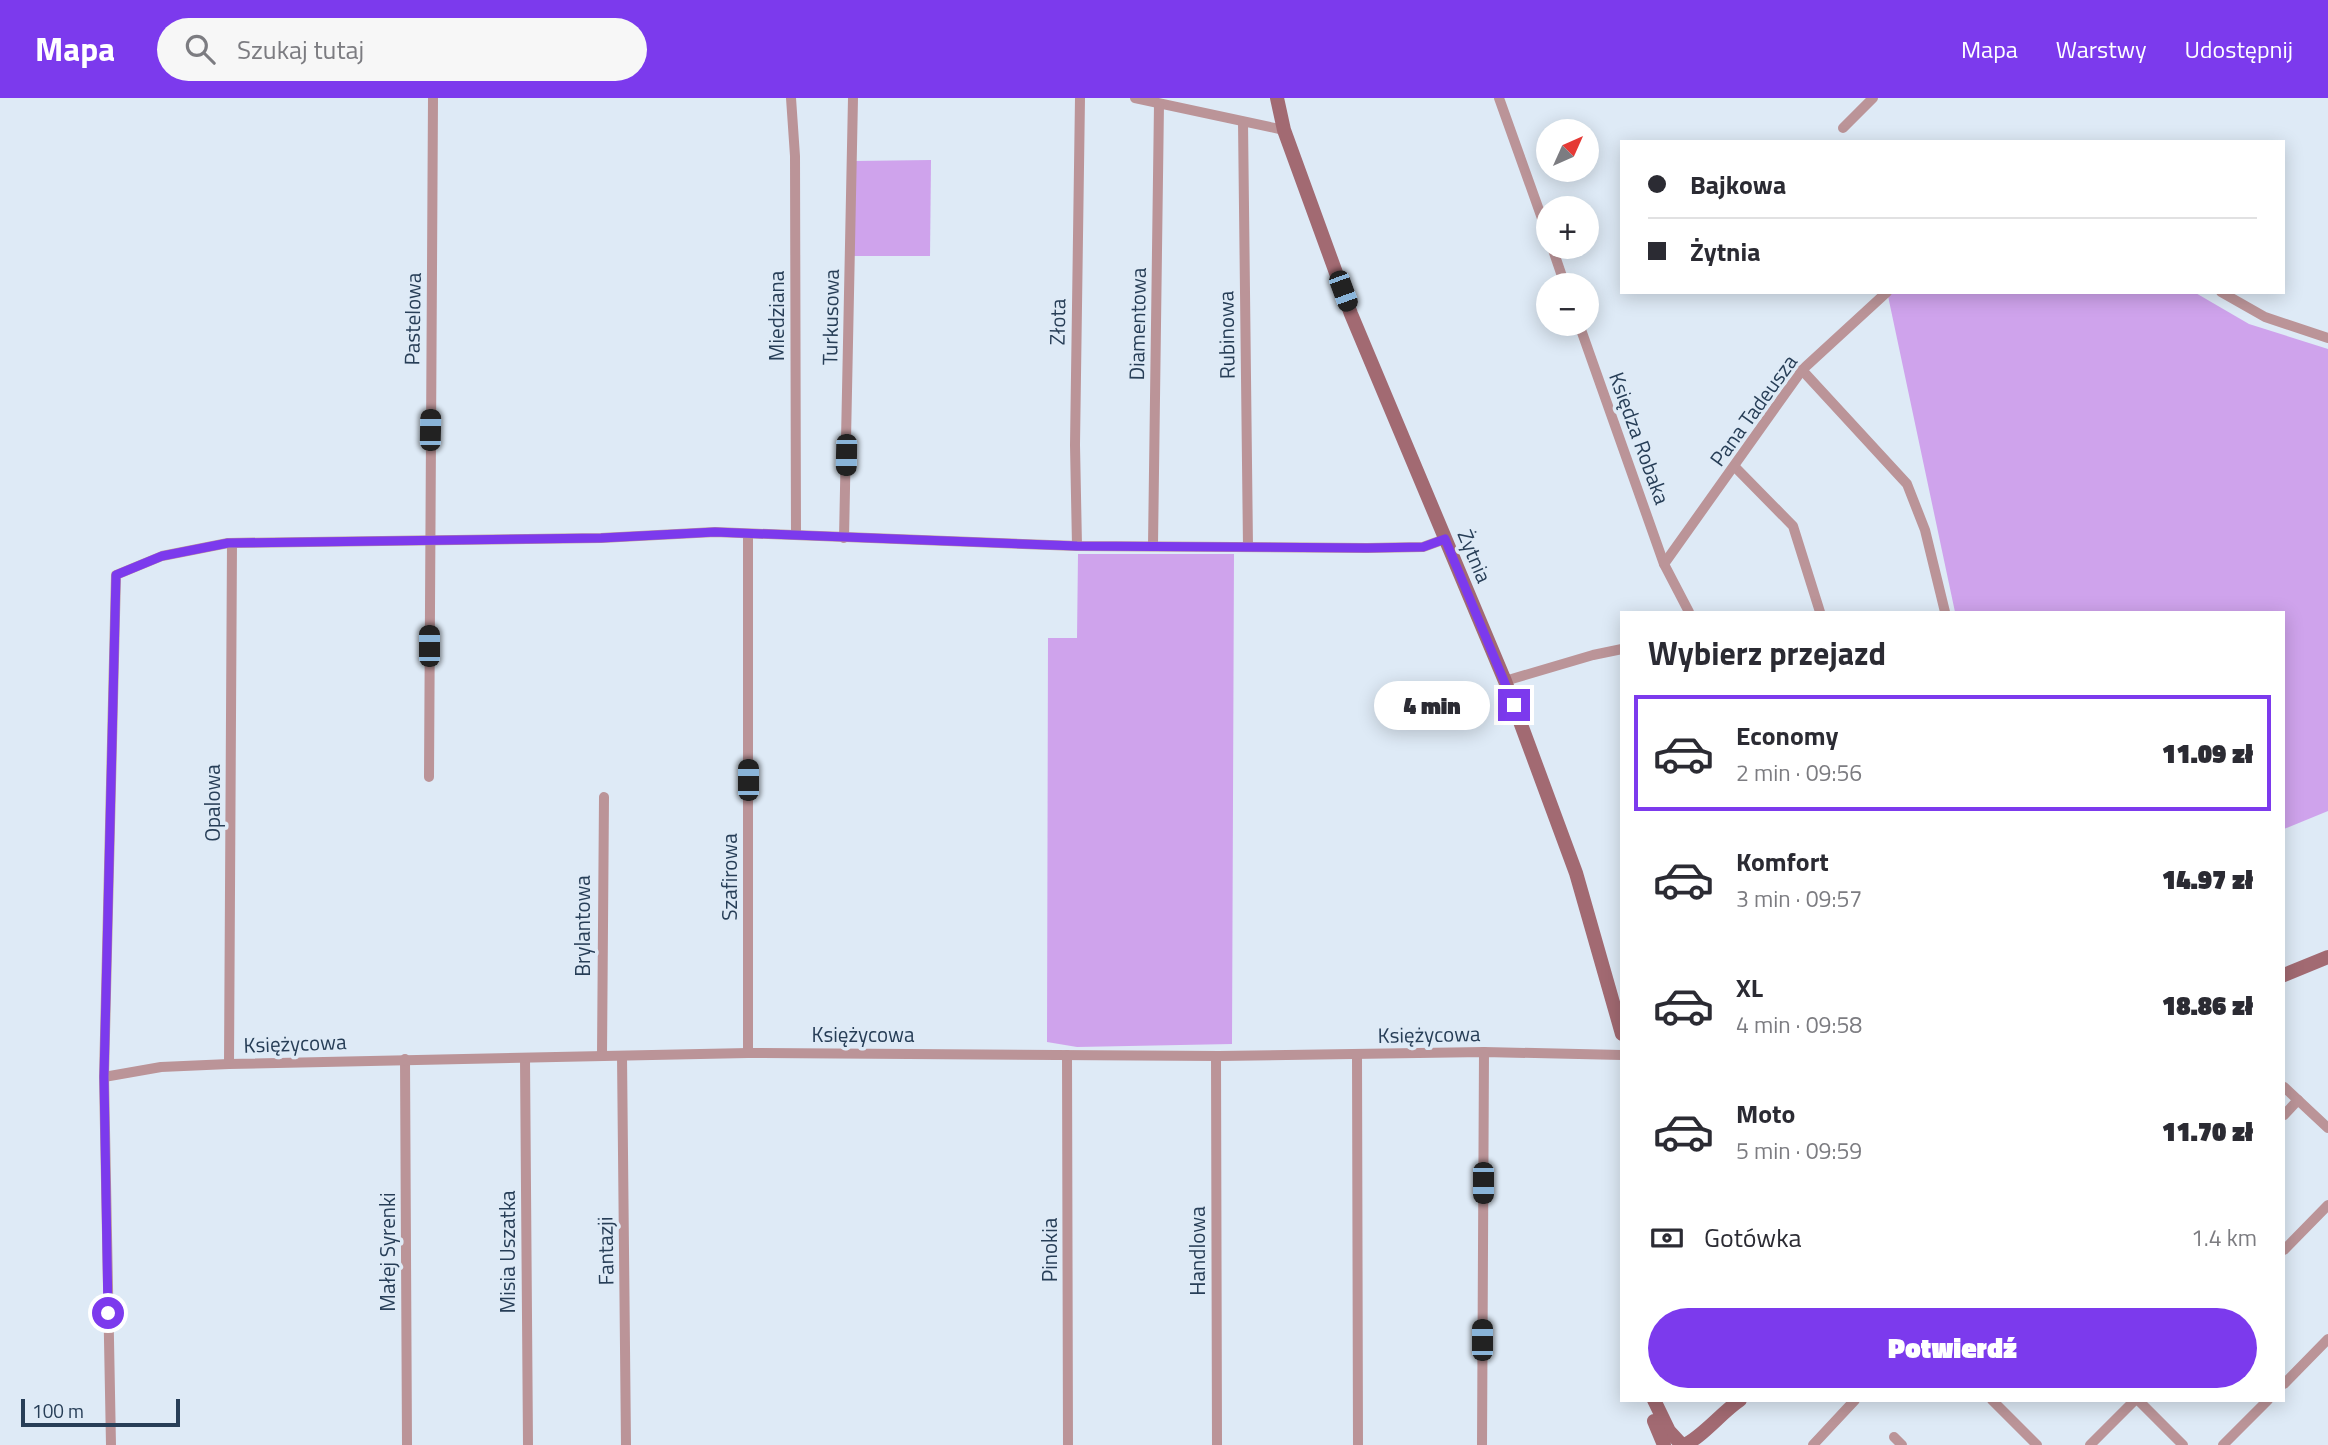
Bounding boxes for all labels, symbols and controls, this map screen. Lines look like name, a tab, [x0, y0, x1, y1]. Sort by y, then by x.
search box	[157, 18, 647, 81]
text: Mapa	[35, 24, 115, 74]
icon: search	[181, 30, 219, 68]
text: Szukaj tutaj	[237, 30, 364, 69]
text: Mapa	[1961, 31, 2018, 67]
text: Warstwy	[2056, 31, 2147, 67]
text: Udostępnij	[2185, 31, 2293, 67]
north arrow	[1536, 119, 1600, 182]
map controls	[1536, 119, 1599, 336]
text: Bajkowa	[1690, 165, 1786, 204]
button: +	[1536, 196, 1599, 259]
text: Żytnia	[1690, 232, 1761, 271]
street label: Diamentowa	[1120, 267, 1154, 381]
street label: Turkusowa	[813, 268, 847, 365]
car	[1326, 268, 1361, 314]
street label: Miedziana	[760, 270, 792, 361]
street label: Pastelowa	[395, 272, 429, 366]
button: −	[1536, 273, 1599, 336]
street label: Rubinowa	[1209, 290, 1243, 379]
street label: Złota	[1041, 298, 1073, 346]
street label: Pana Tadeusza	[1701, 347, 1805, 473]
street label: Księdza Robaka	[1601, 367, 1679, 509]
car	[420, 409, 441, 451]
car	[836, 434, 857, 476]
street label: Żytnia	[1450, 524, 1501, 588]
car	[419, 625, 440, 667]
text: Wybierz przejazd	[1648, 629, 1886, 677]
callout: 4 min	[1374, 680, 1490, 730]
text: 4 min	[1403, 688, 1461, 723]
route end	[1498, 689, 1530, 721]
text: Economy	[1736, 716, 1838, 755]
icon: car	[1652, 722, 1715, 785]
text: 11.09 zł	[2162, 734, 2253, 773]
text: 2 min · 09:56	[1736, 755, 1862, 790]
car	[738, 759, 759, 801]
street label: Opalowa	[196, 764, 228, 842]
street label: Szafirowa	[713, 833, 745, 921]
text: Komfort	[1736, 842, 1829, 881]
icon: car	[1652, 848, 1715, 911]
text: 14.97 zł	[2162, 860, 2253, 899]
street label: Brylantowa	[566, 875, 598, 977]
text: 3 min · 09:57	[1736, 881, 1862, 916]
text: XL	[1736, 968, 1763, 1007]
icon: car	[1652, 974, 1715, 1037]
text: 18.86 zł	[2162, 986, 2253, 1025]
text: 4 min · 09:58	[1736, 1007, 1862, 1042]
street label: Księżycowa	[1377, 1017, 1481, 1051]
street label: Księżycowa	[812, 1018, 915, 1050]
street label: Księżycowa	[243, 1025, 347, 1061]
text: Moto	[1736, 1094, 1795, 1133]
icon: car	[1652, 1100, 1715, 1163]
text: 11.70 zł	[2162, 1112, 2253, 1151]
text: 5 min · 09:59	[1736, 1133, 1862, 1168]
car	[1473, 1162, 1494, 1204]
street label: Misia Uszatka	[491, 1190, 523, 1313]
street label: Małej Syrenki	[371, 1192, 403, 1312]
street label: Handlowa	[1181, 1206, 1213, 1296]
street label: Fantazji	[588, 1216, 622, 1286]
street label: Pinokia	[1033, 1217, 1065, 1282]
text: Gotówka	[1704, 1218, 1802, 1257]
icon: cash	[1648, 1219, 1686, 1257]
text: 1.4 km	[2191, 1220, 2257, 1255]
route start	[92, 1297, 124, 1329]
button: Potwierdź	[1648, 1308, 2257, 1388]
car	[1472, 1319, 1493, 1361]
scale bar	[21, 1396, 180, 1428]
text: 100 m	[32, 1396, 84, 1425]

